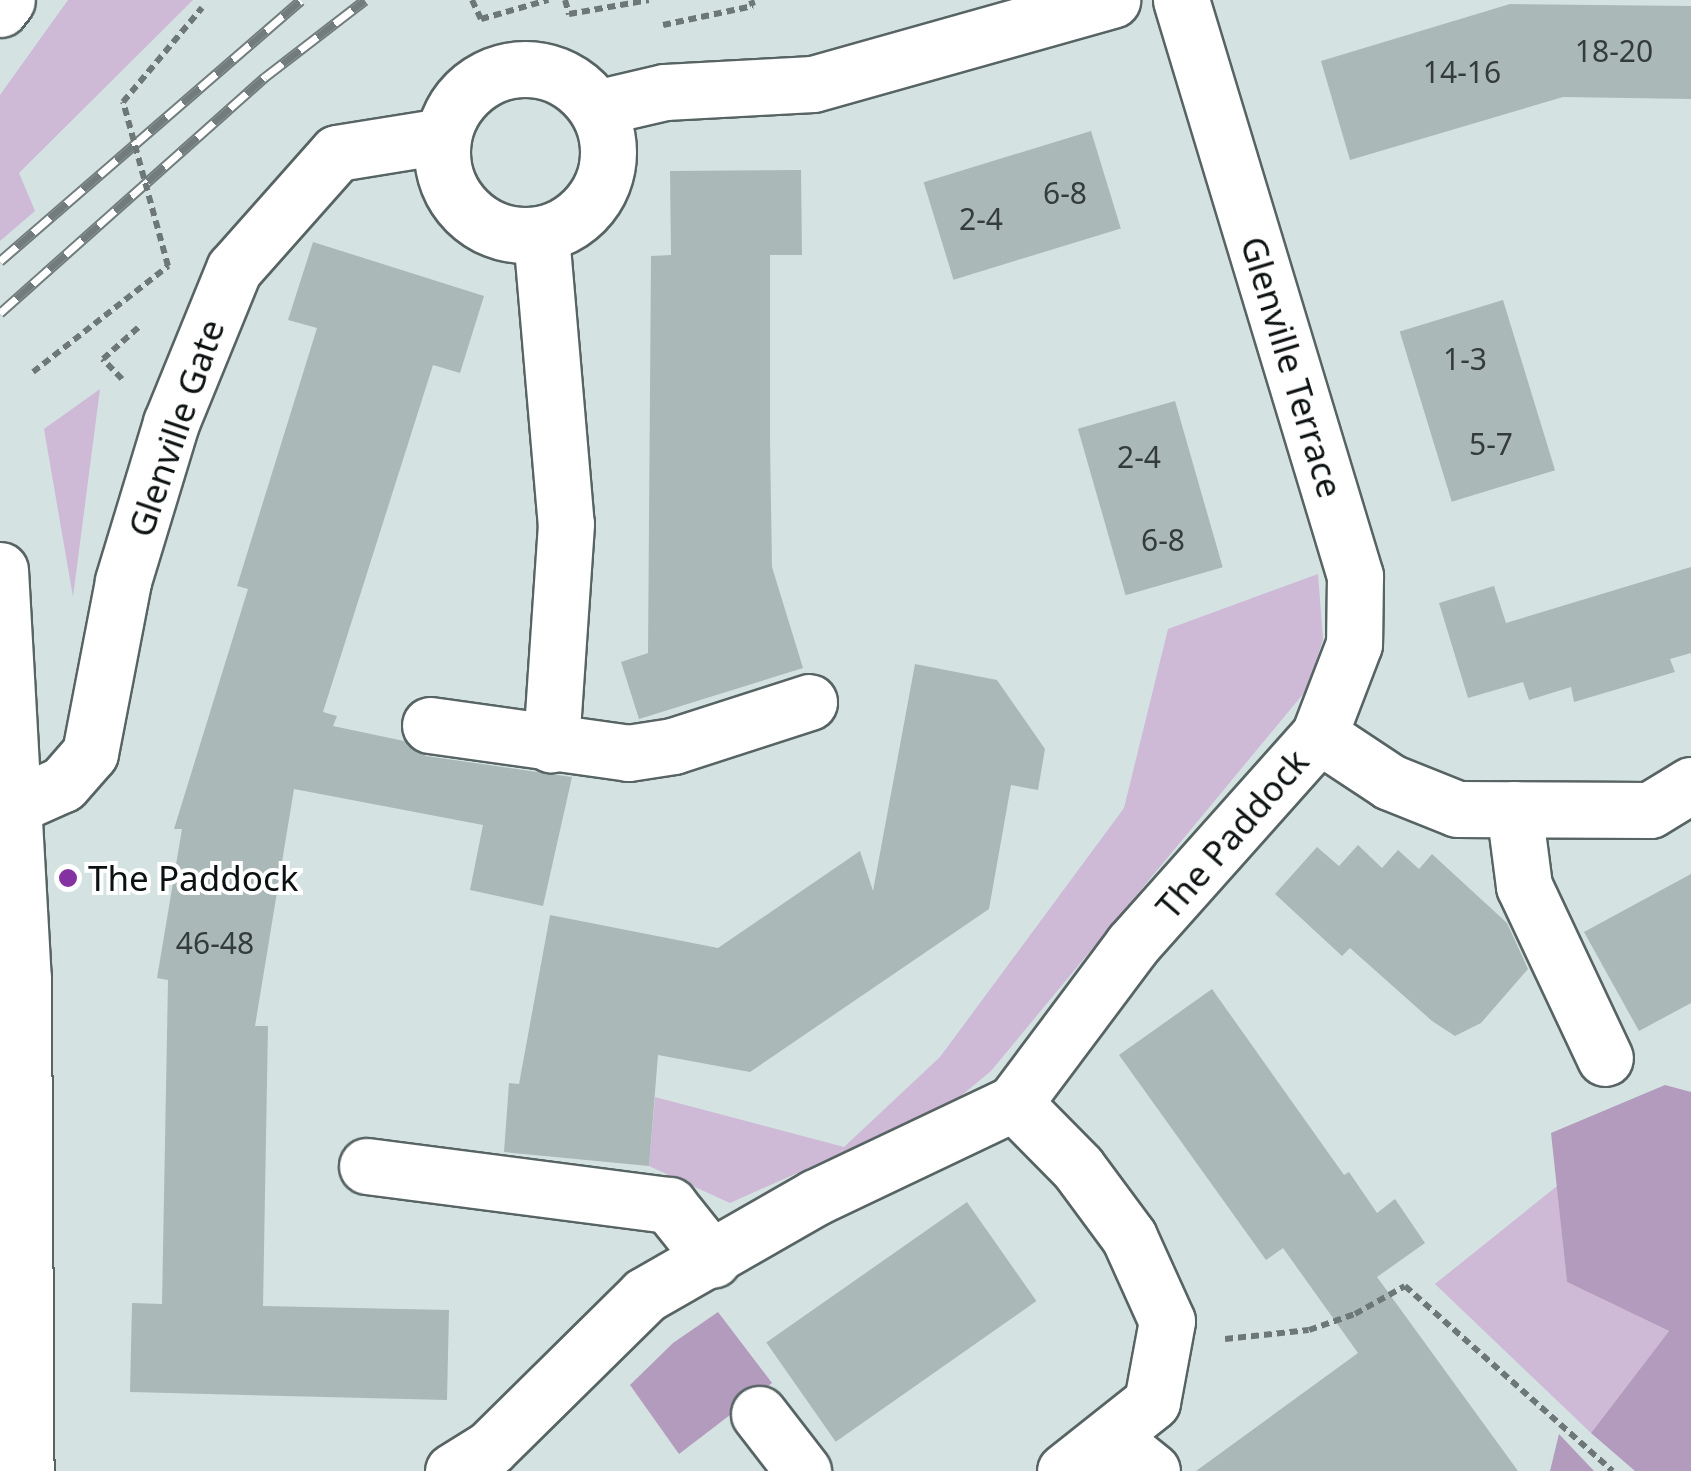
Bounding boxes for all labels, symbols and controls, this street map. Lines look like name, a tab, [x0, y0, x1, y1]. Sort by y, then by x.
house number: 18-20	[1575, 33, 1653, 69]
house number: 14-16	[1423, 54, 1501, 90]
house number: 6-8	[1043, 175, 1087, 211]
house number: 2-4	[959, 201, 1003, 237]
street label: Glenville Terrace	[1232, 231, 1352, 503]
street label: Glenville Gate	[119, 314, 233, 542]
house number: 1-3	[1443, 341, 1487, 377]
house number: 5-7	[1469, 426, 1513, 462]
house number: 2-4	[1117, 439, 1161, 475]
house number: 6-8	[1141, 522, 1185, 558]
street label: The Paddock	[1147, 741, 1317, 927]
place label: The Paddock	[88, 857, 298, 899]
marker: The Paddock	[57, 867, 79, 889]
house number: 46-48	[176, 925, 254, 961]

